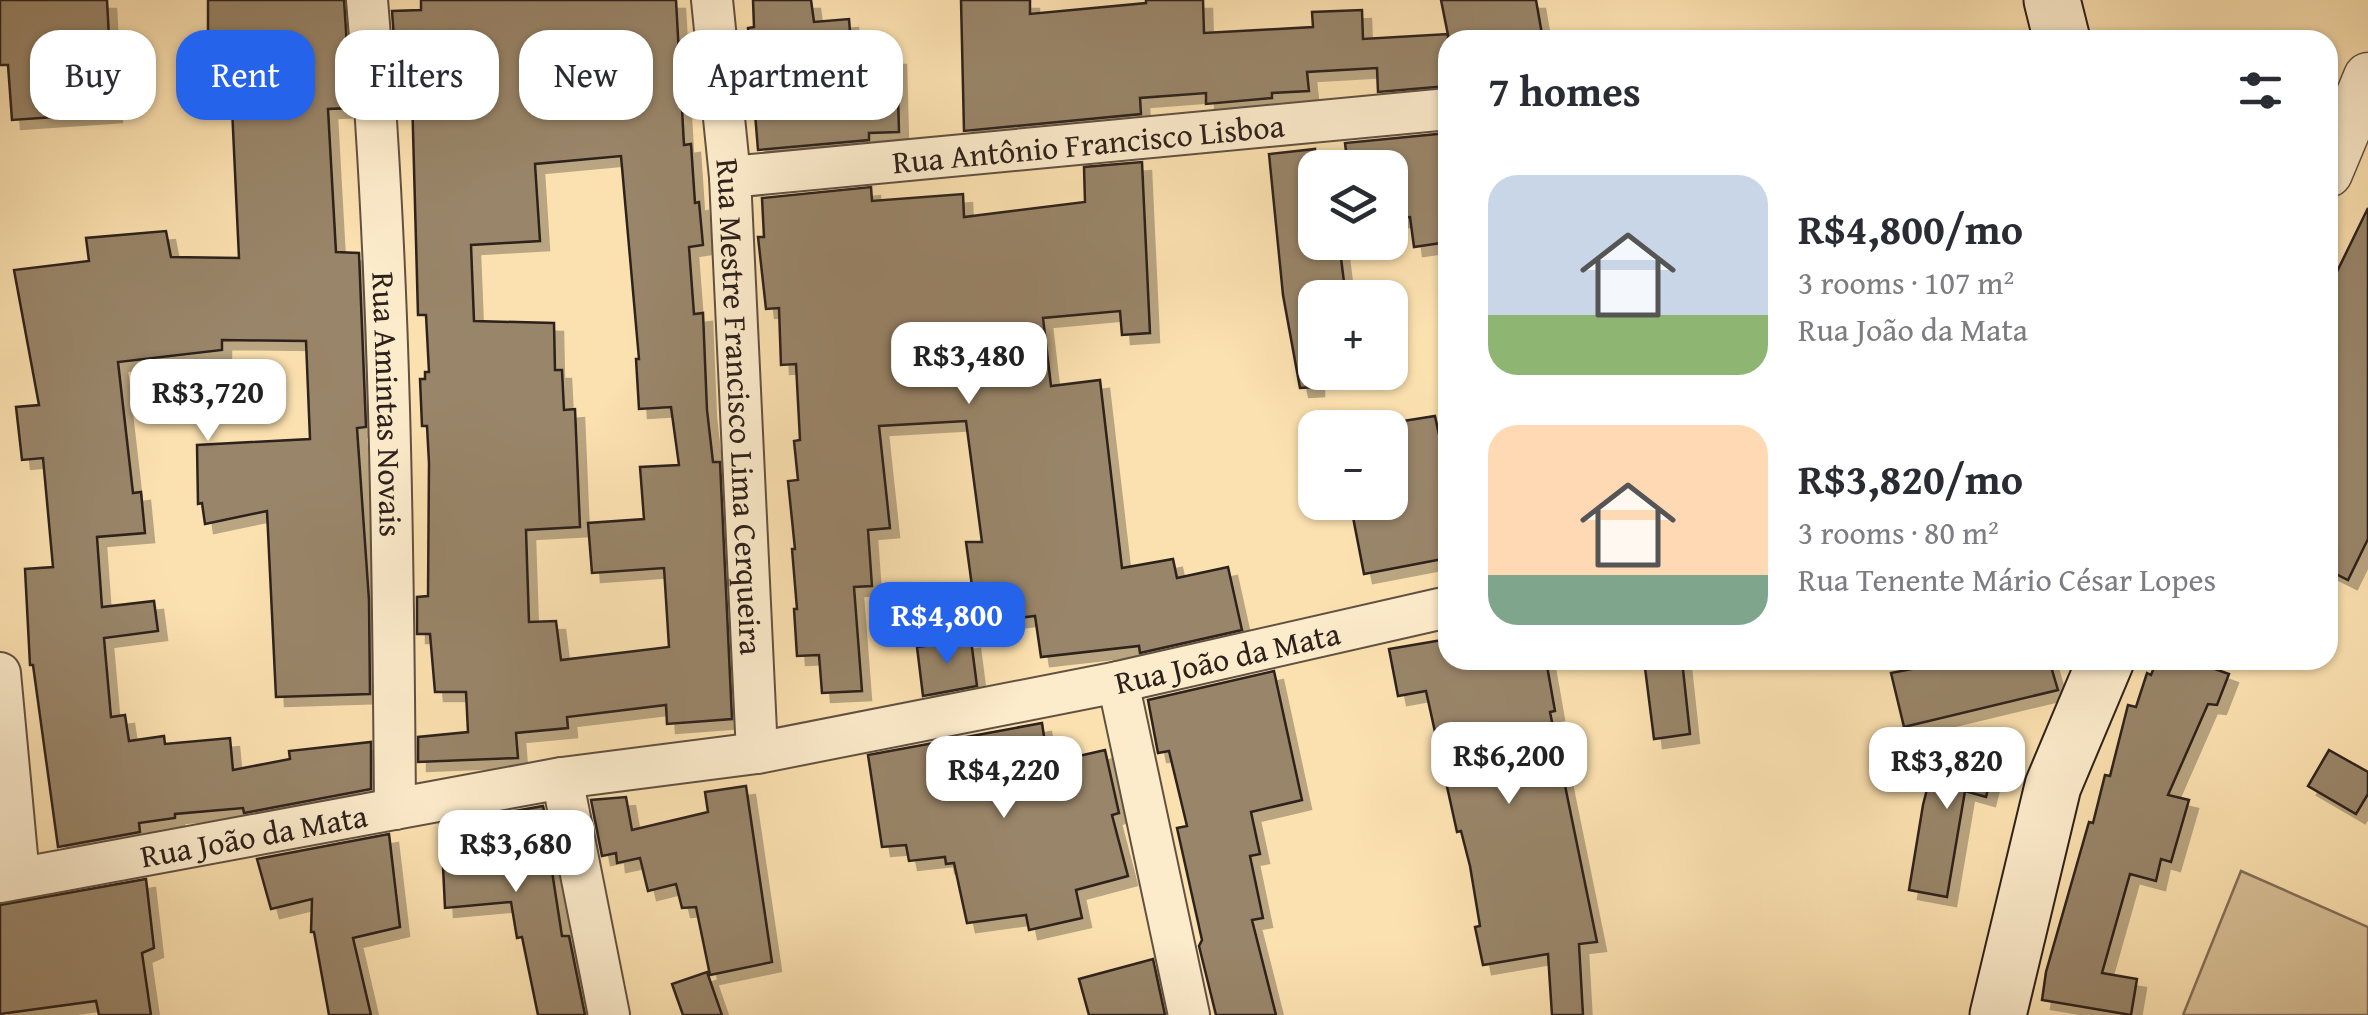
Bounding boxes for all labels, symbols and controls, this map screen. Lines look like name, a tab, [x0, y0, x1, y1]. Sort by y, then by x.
chip: Buy	[30, 30, 156, 120]
chip: Rent	[176, 30, 315, 120]
chip: Filters	[335, 30, 499, 120]
chip: New	[519, 30, 653, 120]
chip: Apartment	[673, 30, 903, 120]
text: 7 homes	[1488, 60, 1641, 121]
icon: filters	[2233, 63, 2288, 118]
street label: Rua Antônio Francisco Lisboa	[890, 101, 1287, 185]
map controls	[1298, 150, 1408, 520]
button: layers	[1298, 150, 1408, 260]
street label: Rua Mestre Francisco Lima Cerqueira	[705, 156, 776, 656]
text: R$4,800/mo	[1798, 198, 2023, 259]
icon: home	[1568, 215, 1688, 335]
text: 3 rooms · 107 m²	[1798, 259, 2014, 306]
street label: Rua Amintas Novais	[361, 271, 415, 537]
button: +	[1298, 280, 1408, 390]
text: Rua João da Mata	[1798, 306, 2028, 353]
pin: R$3,480	[877, 322, 1061, 407]
text: R$3,480	[913, 331, 1025, 378]
pin: R$3,720	[116, 359, 300, 444]
text: R$3,720	[152, 368, 264, 415]
button: −	[1298, 410, 1408, 520]
text: R$3,820/mo	[1798, 448, 2023, 509]
icon: home	[1568, 465, 1688, 585]
text: 3 rooms · 80 m²	[1798, 509, 1999, 556]
text: Rua Tenente Mário César Lopes	[1798, 556, 2216, 603]
pin: R$4,800	[855, 582, 1039, 667]
text: R$4,800	[891, 591, 1003, 638]
street label: Rua João da Mata	[1110, 609, 1344, 706]
pin: R$6,200	[1417, 722, 1601, 807]
pin: R$3,820	[1855, 727, 2039, 812]
text: R$6,200	[1453, 731, 1565, 778]
pin: R$4,220	[912, 736, 1096, 821]
text: R$3,820	[1891, 736, 2003, 783]
text: R$4,220	[948, 745, 1060, 792]
street label: Rua João da Mata	[136, 791, 371, 879]
pin: R$3,680	[424, 810, 608, 895]
text: R$3,680	[460, 819, 572, 866]

